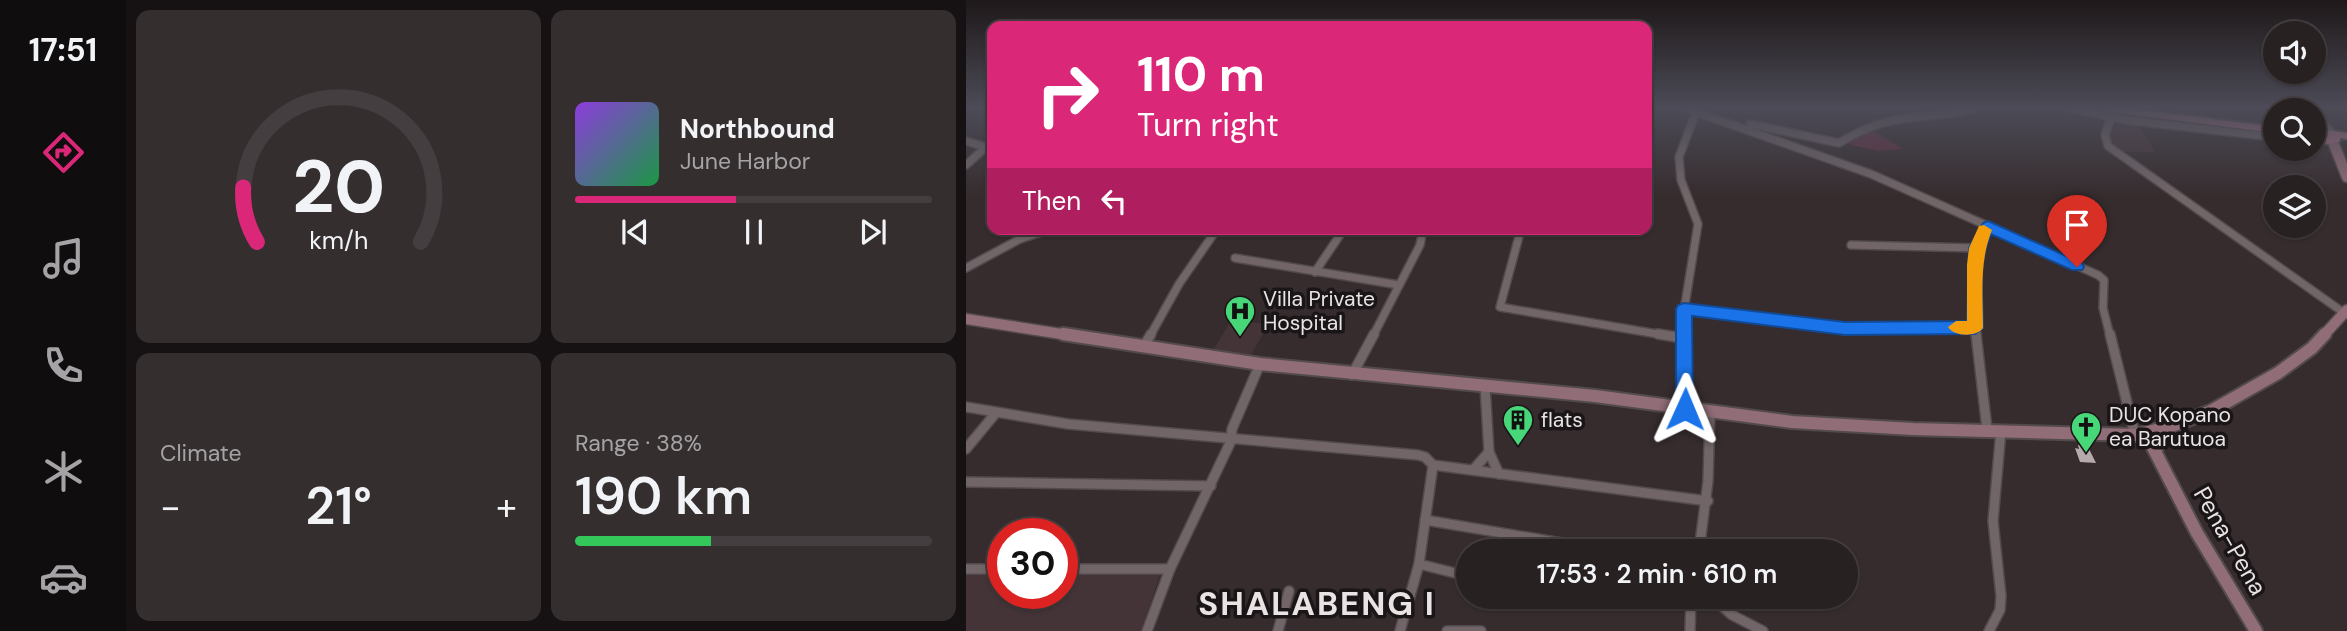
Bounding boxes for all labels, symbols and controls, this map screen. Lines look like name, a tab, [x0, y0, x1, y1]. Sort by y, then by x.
map controls	[2263, 21, 2326, 238]
button: sound	[2263, 21, 2326, 84]
text: 17:51	[29, 29, 97, 71]
text: 110 m	[1137, 42, 1265, 106]
icon: right	[1022, 49, 1113, 140]
button: search	[2263, 98, 2326, 161]
text: Turn right	[1137, 104, 1279, 146]
text: Northbound	[680, 112, 835, 146]
icon: directions	[39, 128, 88, 177]
text: 20	[292, 141, 385, 236]
text: June Harbor	[680, 146, 810, 176]
button: layers	[2263, 175, 2326, 238]
icon: left	[1095, 182, 1133, 220]
text: Then	[1022, 184, 1081, 218]
pin	[2047, 195, 2107, 267]
icon: arrive	[2058, 206, 2096, 244]
icon: previous	[616, 213, 654, 251]
icon: pause	[735, 213, 773, 251]
icon: next	[854, 213, 892, 251]
text: km/h	[309, 224, 368, 257]
icon: music	[39, 234, 88, 283]
place label: Villa Private Hospital	[1263, 285, 1375, 337]
hospital icon: Villa Private Hospital	[1223, 294, 1257, 338]
icon: phone	[39, 341, 88, 390]
position arrow	[1648, 372, 1722, 446]
place label: DUC Kopano ea Barutuoa	[2109, 401, 2231, 453]
building icon: flats	[1501, 403, 1535, 447]
place label: flats	[1541, 406, 1583, 434]
church icon: DUC Kopano ea Barutuoa	[2069, 410, 2103, 454]
text: Range · 38%	[575, 428, 702, 458]
text: Climate	[160, 438, 242, 468]
icon: climate	[39, 447, 88, 496]
text: 190 km	[575, 462, 752, 530]
text: 21°	[305, 472, 372, 540]
street label: Pena-Pena	[2187, 481, 2274, 601]
text: −	[160, 482, 181, 532]
text: +	[496, 482, 517, 532]
speed limit sign: 30	[987, 518, 1078, 609]
icon: car	[39, 553, 88, 602]
text: 17:53 · 2 min · 610 m	[1537, 557, 1777, 591]
district label: SHALABENG I	[1198, 582, 1436, 625]

